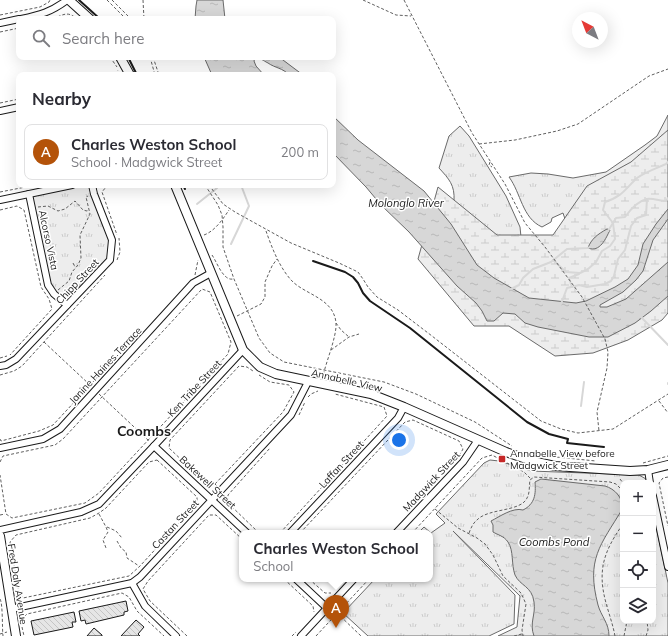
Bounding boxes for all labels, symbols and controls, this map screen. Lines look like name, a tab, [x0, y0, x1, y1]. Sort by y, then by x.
north arrow	[572, 12, 608, 48]
search box	[16, 16, 336, 60]
icon: search	[30, 27, 52, 49]
text: Search here	[62, 29, 144, 48]
text: Nearby	[32, 88, 91, 109]
text: Charles Weston School	[71, 135, 236, 154]
text: A	[41, 144, 51, 160]
text: 200 m	[281, 144, 319, 160]
text: School · Madgwick Street	[71, 154, 222, 170]
water label: Molonglo River	[368, 196, 445, 210]
street label: Alcorso Vista	[36, 209, 61, 271]
street label: Chipp Street	[53, 256, 102, 307]
street label: Janine Haines Terrace	[66, 324, 144, 407]
street label: Ken Tribe Street	[165, 357, 224, 420]
street label: Annabelle View	[310, 366, 384, 395]
district label: Coombs	[117, 422, 171, 440]
your location	[389, 430, 409, 450]
street label: Laffan Street	[316, 438, 367, 491]
place label: Annabelle View before Madgwick Street	[510, 447, 615, 472]
street label: Madgwick Street	[400, 448, 463, 514]
street label: Bakewell Street	[177, 453, 239, 512]
marker: Annabelle View before Madgwick Street	[497, 454, 507, 464]
map controls	[620, 480, 656, 624]
button: +	[620, 480, 656, 516]
street label: Castan Street	[149, 496, 202, 552]
button: −	[620, 516, 656, 552]
popup	[239, 530, 433, 582]
water label: Coombs Pond	[519, 535, 590, 549]
text: Charles Weston School	[253, 539, 419, 558]
street label: Fred Daly Avenue	[5, 543, 30, 625]
button: locate	[620, 552, 656, 588]
text: School	[253, 558, 293, 574]
button: layers	[620, 588, 656, 624]
pin: A	[323, 595, 349, 628]

